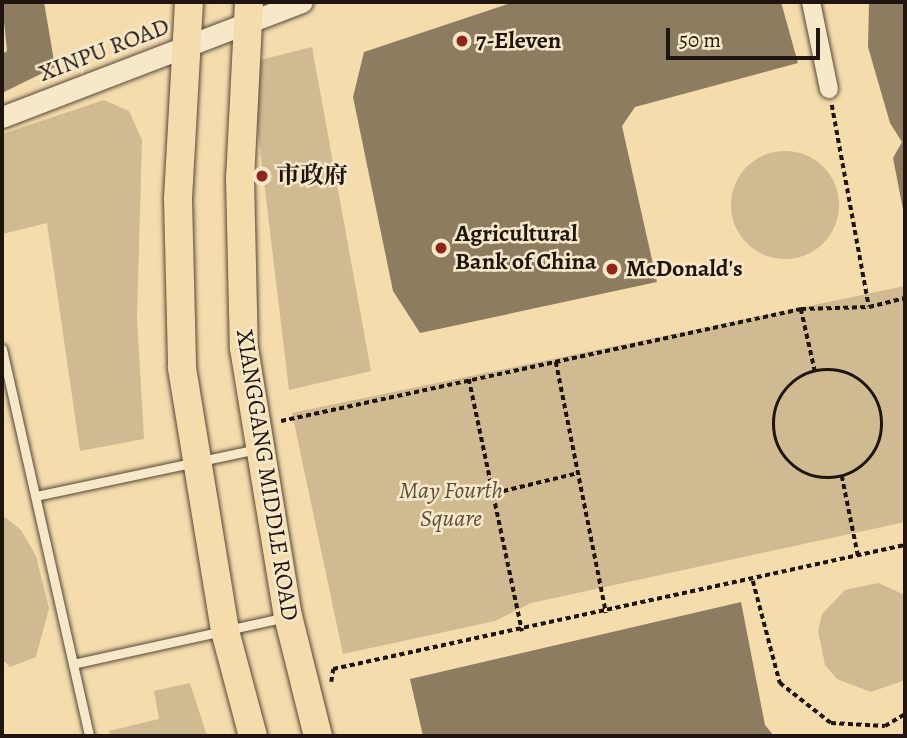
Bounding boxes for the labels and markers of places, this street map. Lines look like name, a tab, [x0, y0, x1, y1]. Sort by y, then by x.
place label: 7-Eleven	[476, 27, 561, 55]
marker: 7-Eleven	[454, 33, 470, 49]
place label: 市政府	[276, 162, 348, 190]
marker: 市政府	[254, 168, 270, 184]
place label: Agricultural Bank of China	[455, 220, 596, 276]
marker: Agricultural Bank of China	[433, 240, 449, 256]
place label: McDonald's	[626, 255, 743, 283]
marker: McDonald's	[604, 261, 620, 277]

